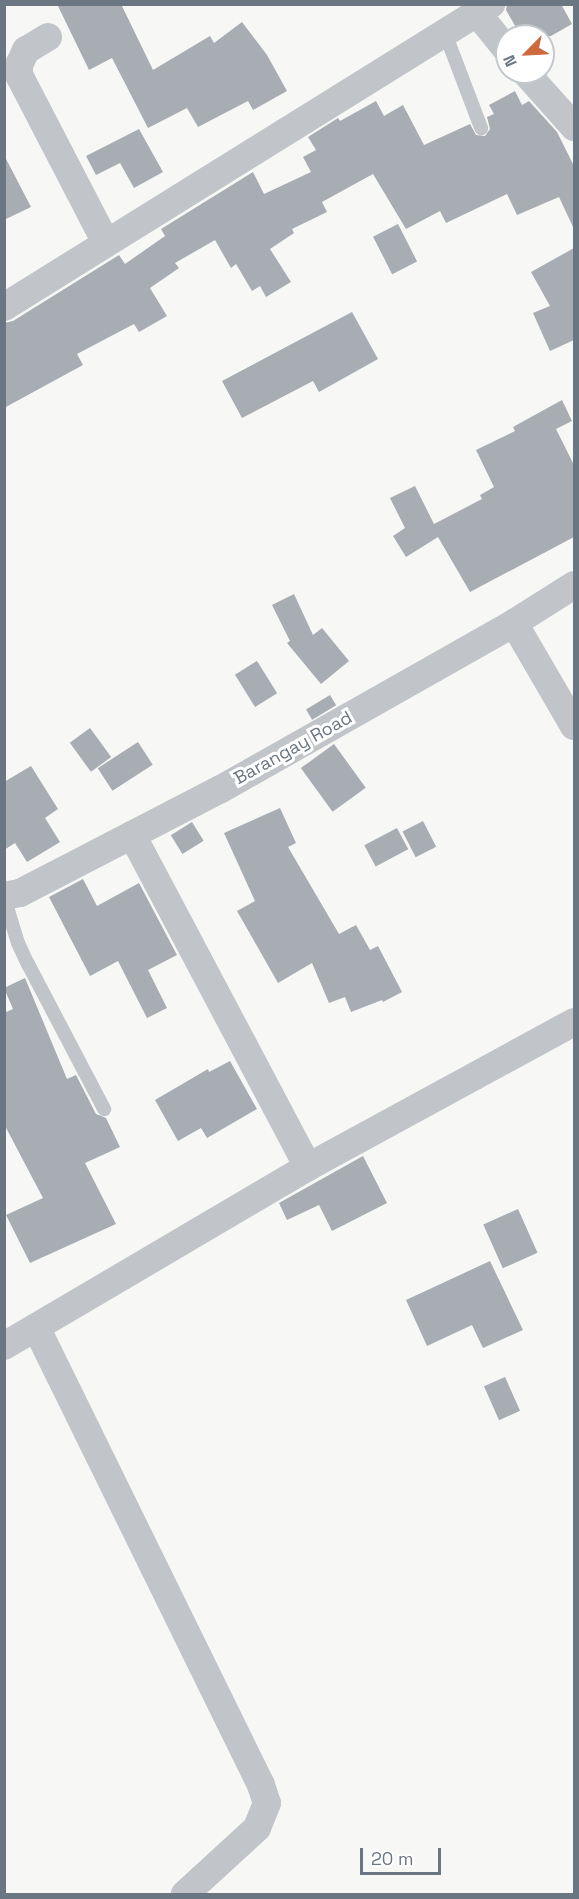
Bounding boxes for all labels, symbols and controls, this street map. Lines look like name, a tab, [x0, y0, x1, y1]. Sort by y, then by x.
north arrow	[495, 24, 555, 84]
text: N	[498, 52, 522, 70]
street label: Barangay Road	[230, 707, 356, 789]
scale bar	[363, 1836, 444, 1874]
text: 20 m	[371, 1847, 414, 1870]

